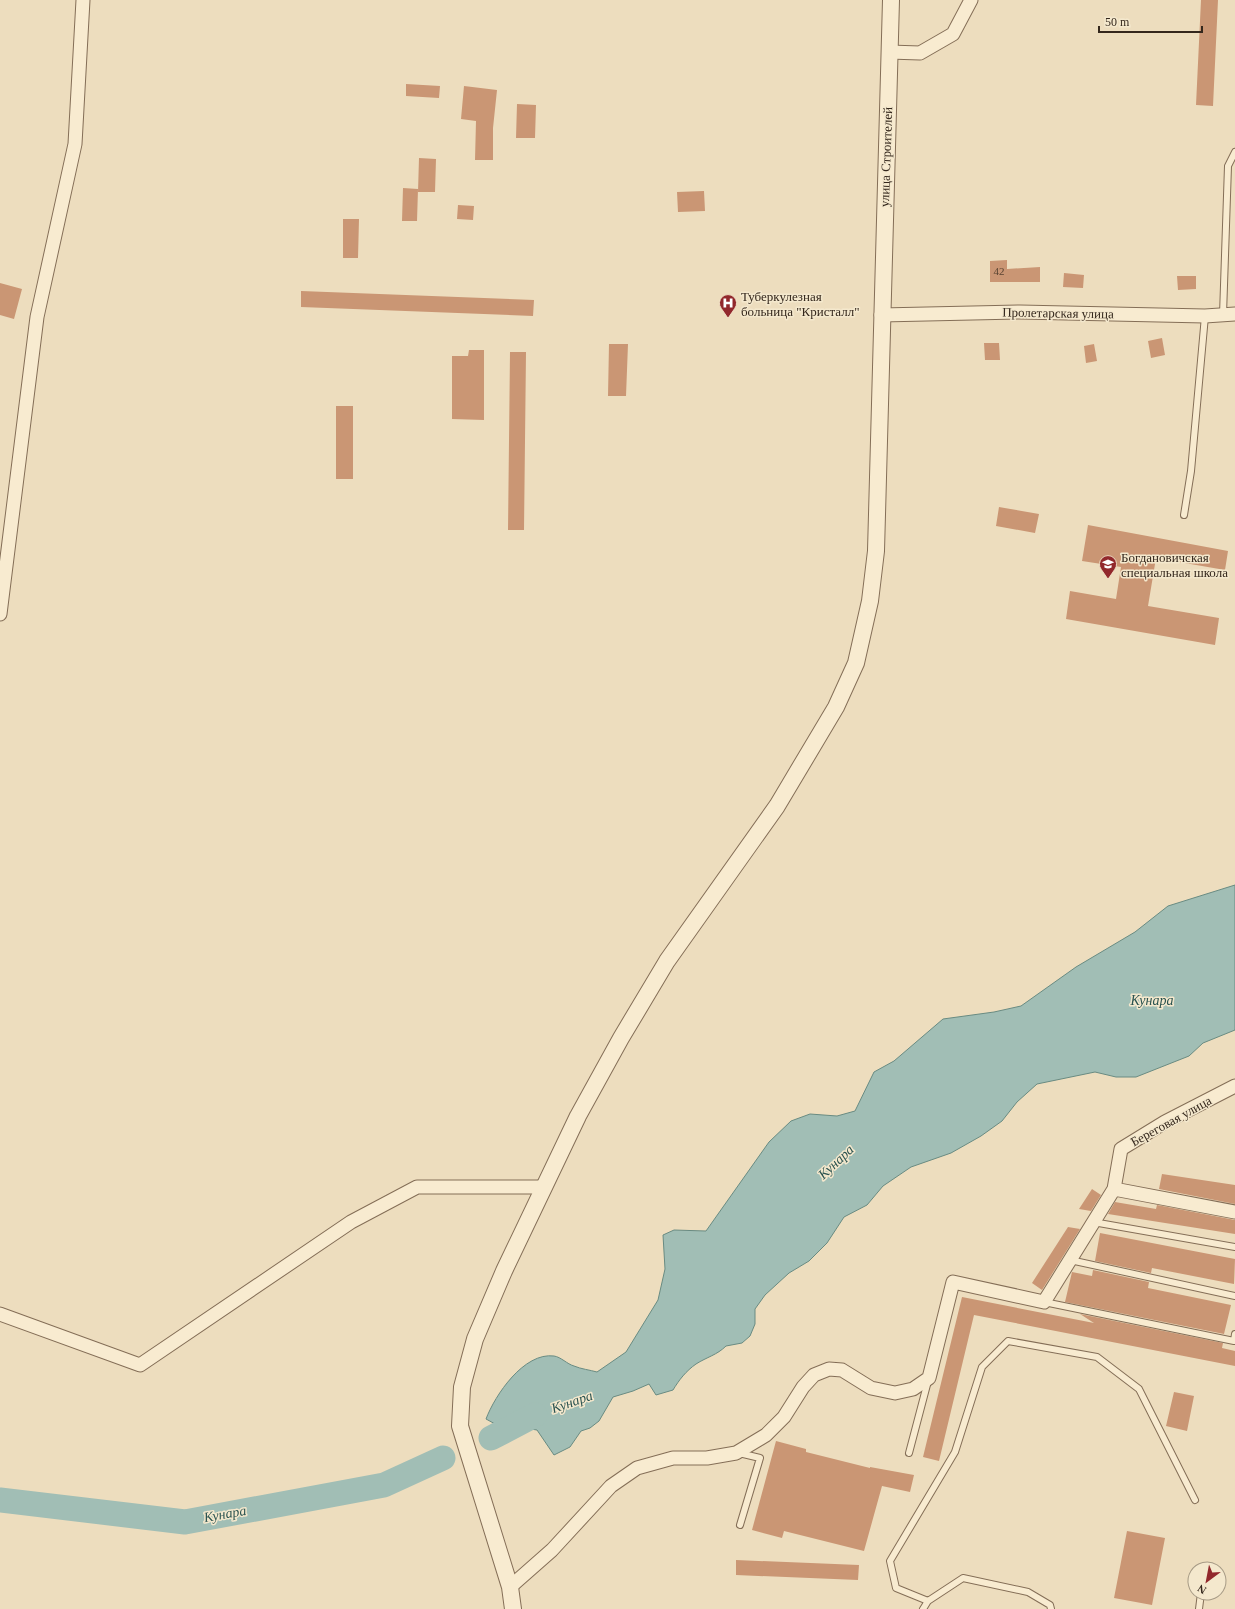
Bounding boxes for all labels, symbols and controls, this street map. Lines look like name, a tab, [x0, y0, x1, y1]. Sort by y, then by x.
scale bar	[1099, 8, 1202, 34]
text: 50 m	[1105, 15, 1130, 29]
street label: улица Строителей	[877, 107, 895, 207]
house number: 42	[994, 265, 1005, 277]
place label: Туберкулезная больница "Кристалл"	[741, 289, 859, 319]
hospital icon: Туберкулезная больница "Кристалл"	[718, 293, 738, 318]
street label: Пролетарская улица	[1002, 305, 1114, 321]
place label: Богдановичская специальная школа	[1121, 550, 1228, 580]
school or university icon: Богдановичская специальная школа	[1098, 554, 1118, 579]
water label: Кунара	[1130, 993, 1173, 1008]
street label: Береговая улица	[1128, 1092, 1214, 1149]
water label: Кунара	[814, 1142, 857, 1183]
water label: Кунара	[548, 1388, 595, 1416]
water label: Кунара	[202, 1503, 247, 1525]
north arrow	[1187, 1561, 1227, 1601]
text: N	[1195, 1582, 1208, 1597]

